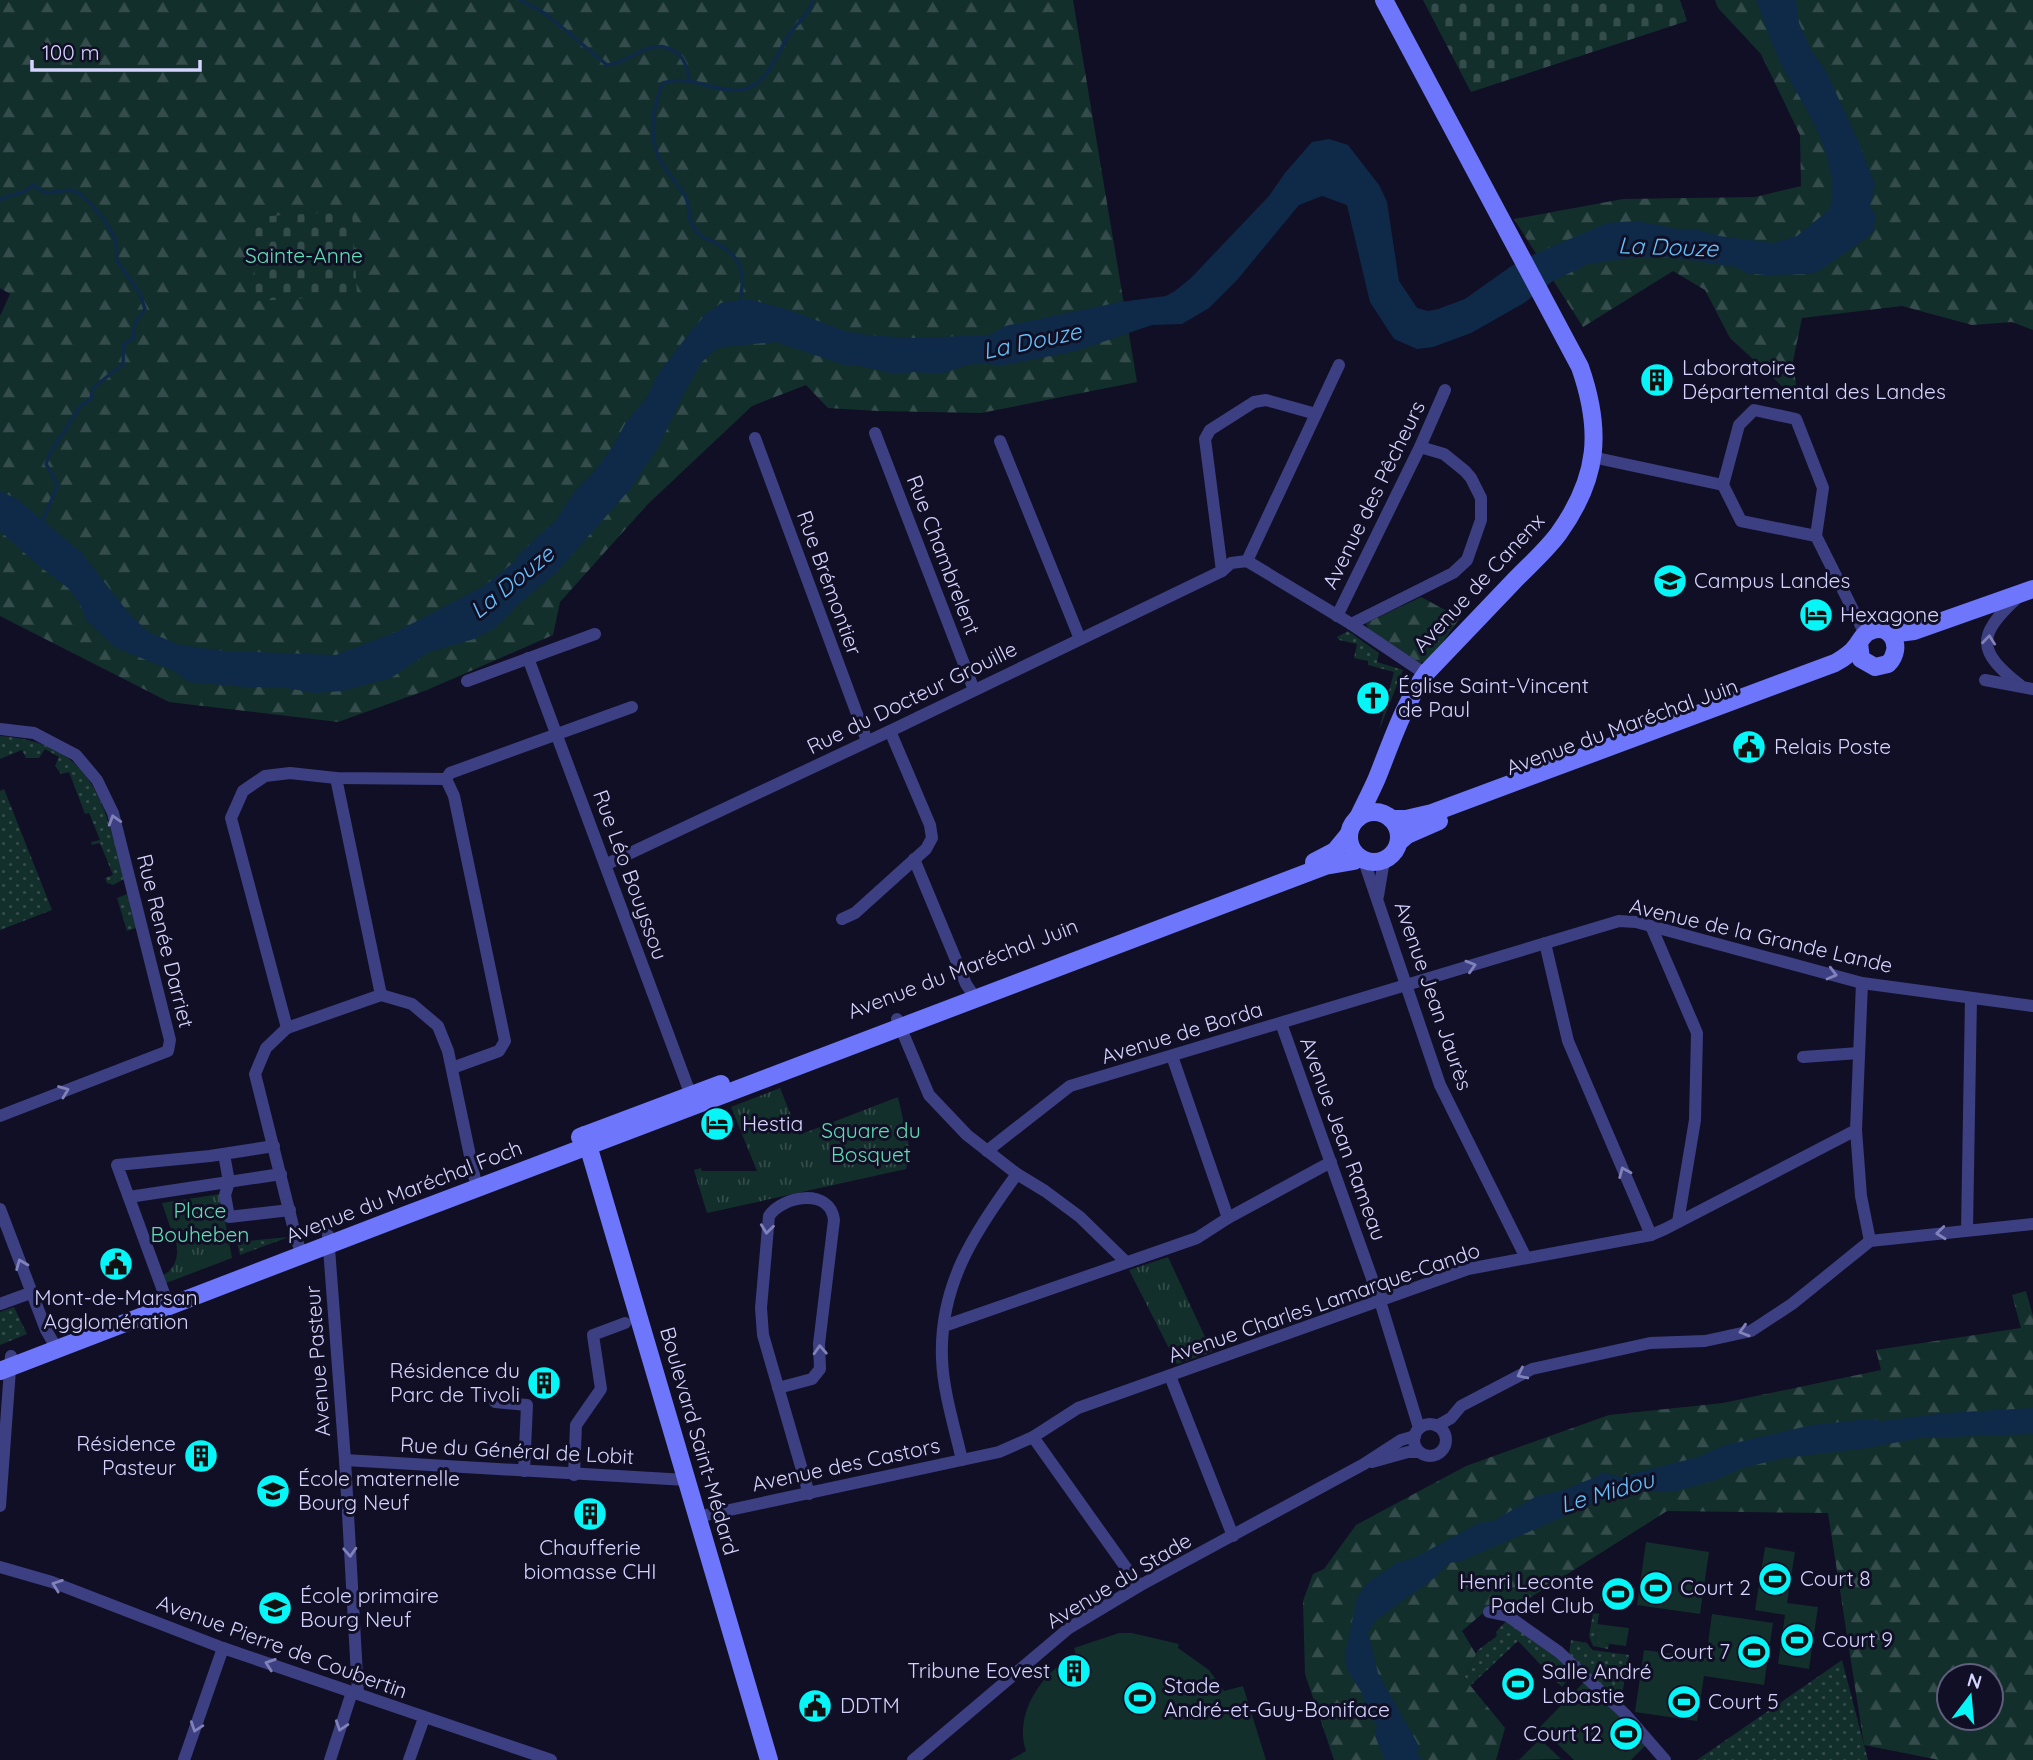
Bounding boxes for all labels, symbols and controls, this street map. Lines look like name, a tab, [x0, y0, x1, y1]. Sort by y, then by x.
scale bar	[32, 28, 200, 72]
text: 100 m	[42, 39, 100, 65]
water label: La Douze	[1618, 230, 1719, 263]
park label: Sainte-Anne	[245, 242, 363, 268]
water label: La Douze	[980, 316, 1085, 365]
place label: Laboratoire Départemental des Landes	[1682, 354, 1946, 404]
building icon: Laboratoire Départemental des Landes	[1638, 361, 1676, 399]
street label: Avenue des Pêcheurs	[1316, 396, 1430, 593]
street label: Rue Chambrelent	[902, 471, 986, 638]
street label: Rue Brémontier	[792, 507, 868, 659]
street label: Avenue de Canenx	[1407, 507, 1549, 657]
water label: La Douze	[464, 538, 560, 624]
school or university icon: Campus Landes	[1651, 562, 1689, 600]
place label: Campus Landes	[1694, 567, 1850, 593]
hotel icon: Hexagone	[1797, 596, 1835, 634]
place label: Hexagone	[1840, 601, 1939, 627]
one-way arrow	[1982, 634, 1997, 646]
street label: Rue du Docteur Grouille	[802, 635, 1021, 759]
place label: Église Saint-Vincent de Paul	[1398, 672, 1589, 722]
street label: Avenue du Maréchal Juin	[1502, 672, 1741, 780]
church icon: Église Saint-Vincent de Paul	[1354, 679, 1392, 717]
public building icon: Relais Poste	[1730, 728, 1768, 766]
place label: Relais Poste	[1774, 733, 1891, 759]
street label: Rue Léo Bouyssou	[588, 786, 674, 963]
one-way arrow	[108, 814, 123, 826]
street label: Rue Renée Darriet	[132, 851, 200, 1030]
street label: Avenue de la Grande Lande	[1627, 892, 1895, 978]
street label: Avenue Jean Jaurès	[1389, 898, 1478, 1093]
street label: Avenue du Maréchal Juin	[844, 912, 1081, 1024]
one-way arrow	[1464, 960, 1476, 974]
one-way arrow	[1825, 966, 1837, 980]
street label: Avenue de Borda	[1098, 995, 1266, 1069]
street label: Avenue Jean Rameau	[1295, 1033, 1393, 1244]
one-way arrow	[57, 1086, 69, 1100]
hotel icon: Hestia	[698, 1105, 736, 1143]
place label: Hestia	[742, 1110, 803, 1136]
park label: Square du Bosquet	[821, 1117, 921, 1167]
street label: Avenue du Maréchal Foch	[282, 1134, 525, 1248]
one-way arrow	[1618, 1167, 1632, 1179]
park label: Place Bouheben	[151, 1197, 249, 1247]
one-way arrow	[760, 1223, 775, 1235]
one-way arrow	[1935, 1225, 1947, 1240]
street label: Avenue Charles Lamarque-Cando	[1164, 1236, 1483, 1368]
public building icon: Mont-de-Marsan Agglomération	[97, 1245, 135, 1283]
one-way arrow	[16, 1258, 30, 1270]
place label: Mont-de-Marsan Agglomération	[34, 1284, 198, 1334]
street label: Avenue Pasteur	[299, 1285, 335, 1438]
one-way arrow	[1738, 1323, 1750, 1338]
street label: Boulevard Saint-Médard	[655, 1324, 745, 1558]
one-way arrow	[813, 1344, 828, 1355]
place label: Résidence du Parc de Tivoli	[390, 1357, 520, 1407]
building icon: Résidence du Parc de Tivoli	[525, 1364, 563, 1402]
one-way arrow	[1517, 1366, 1529, 1380]
place label: Résidence Pasteur	[76, 1430, 176, 1480]
street label: Rue du Général de Lobit	[399, 1431, 635, 1469]
street label: Avenue des Castors	[749, 1431, 942, 1497]
building icon: Résidence Pasteur	[182, 1437, 220, 1475]
water label: Le Midou	[1557, 1464, 1659, 1519]
place label: École maternelle Bourg Neuf	[298, 1465, 460, 1515]
school or university icon: École maternelle Bourg Neuf	[254, 1472, 292, 1510]
building icon: Chaufferie biomasse CHI	[571, 1495, 609, 1533]
street label: Avenue du Stade	[1041, 1527, 1196, 1634]
place label: Chaufferie biomasse CHI	[523, 1534, 657, 1584]
one-way arrow	[342, 1547, 357, 1558]
sports icon: Court 8	[1756, 1560, 1794, 1598]
place label: Court 8	[1800, 1565, 1871, 1591]
place label: Henri Leconte Padel Club	[1459, 1568, 1594, 1618]
sports icon: Court 2	[1637, 1569, 1675, 1607]
place label: Court 2	[1680, 1574, 1751, 1600]
sports icon: Henri Leconte Padel Club	[1599, 1575, 1637, 1613]
one-way arrow	[51, 1579, 63, 1593]
place label: École primaire Bourg Neuf	[300, 1582, 439, 1632]
street label: Avenue Pierre de Coubertin	[153, 1589, 411, 1704]
school or university icon: École primaire Bourg Neuf	[256, 1589, 294, 1627]
sports icon: Court 9	[1778, 1621, 1816, 1659]
place label: Court 9	[1822, 1626, 1893, 1652]
sports icon: Court 7	[1735, 1633, 1773, 1671]
place label: Court 7	[1660, 1638, 1730, 1664]
building icon: Tribune Eovest	[1055, 1652, 1093, 1690]
place label: Tribune Eovest	[907, 1657, 1050, 1683]
one-way arrow	[265, 1658, 277, 1672]
place label: Salle André Labastie	[1542, 1658, 1652, 1708]
north arrow	[1935, 1662, 2005, 1732]
sports icon: Salle André Labastie	[1499, 1665, 1537, 1703]
text: N	[1965, 1667, 1985, 1694]
place label: Stade André-et-Guy-Boniface	[1164, 1672, 1390, 1722]
sports icon: Stade André-et-Guy-Boniface	[1121, 1679, 1159, 1717]
sports icon: Court 5	[1665, 1683, 1703, 1721]
public building icon: DDTM	[796, 1687, 834, 1725]
place label: Court 5	[1708, 1688, 1779, 1714]
place label: DDTM	[840, 1692, 900, 1718]
sports icon: Court 12	[1607, 1715, 1645, 1753]
one-way arrow	[335, 1719, 349, 1731]
place label: Court 12	[1523, 1720, 1602, 1746]
one-way arrow	[190, 1721, 204, 1733]

